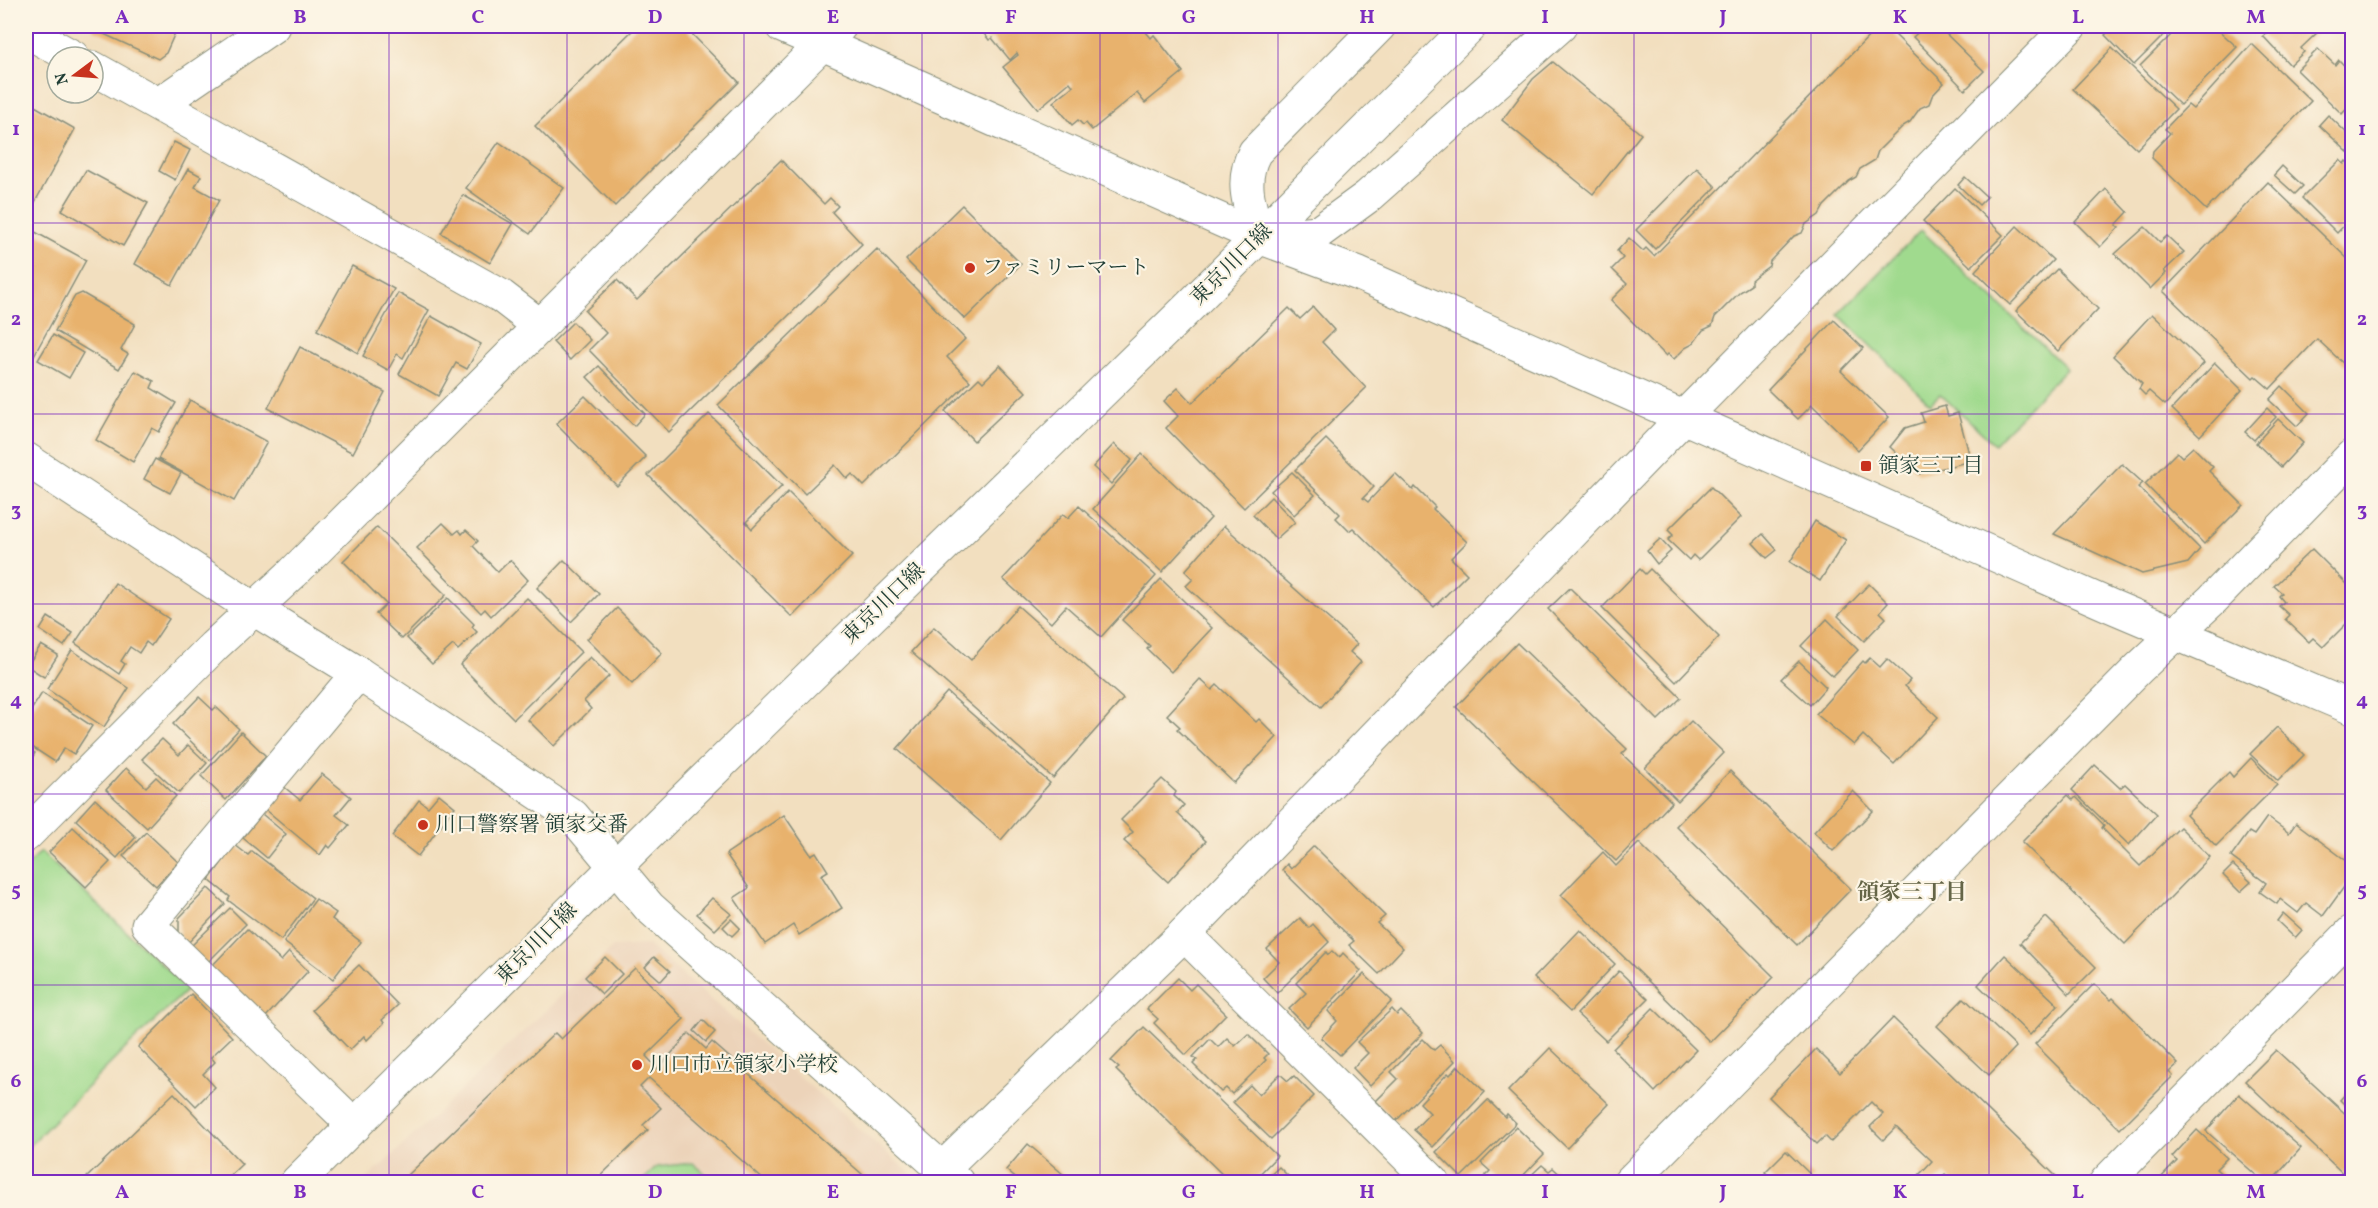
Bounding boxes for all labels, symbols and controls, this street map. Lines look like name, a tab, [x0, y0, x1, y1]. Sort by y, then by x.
text: A	[115, 4, 129, 32]
text: B	[293, 4, 307, 32]
text: C	[472, 4, 485, 32]
text: D	[648, 4, 662, 32]
text: E	[827, 4, 839, 32]
text: F	[1005, 4, 1017, 32]
text: G	[1182, 4, 1196, 32]
text: H	[1359, 4, 1375, 32]
text: I	[1541, 4, 1549, 32]
text: J	[1718, 4, 1727, 32]
text: K	[1893, 4, 1908, 32]
text: L	[2072, 4, 2084, 32]
text: M	[2246, 4, 2266, 32]
north arrow	[45, 45, 105, 105]
text: N	[50, 70, 75, 87]
text: 1	[12, 116, 20, 144]
text: 1	[2358, 116, 2366, 144]
street label: 東京川口線	[1185, 218, 1279, 312]
place label: ファミリーマート	[982, 254, 1150, 283]
marker: ファミリーマート	[963, 261, 977, 275]
text: 2	[11, 306, 21, 334]
text: 2	[2357, 306, 2367, 334]
place label: 領家三丁目	[1878, 452, 1983, 481]
marker: 領家三丁目	[1859, 459, 1873, 473]
text: 3	[11, 497, 21, 525]
text: 3	[2357, 497, 2367, 525]
street label: 東京川口線	[836, 557, 932, 651]
text: 4	[10, 687, 22, 715]
text: 4	[2356, 687, 2368, 715]
place label: 川口警察署 領家交番	[435, 811, 628, 840]
marker: 川口警察署 領家交番	[416, 818, 430, 832]
text: 5	[11, 877, 21, 905]
text: 5	[2357, 877, 2367, 905]
district label: 領家三丁目	[1857, 878, 1967, 909]
street label: 東京川口線	[490, 897, 584, 991]
place label: 川口市立領家小学校	[649, 1051, 838, 1080]
marker: 川口市立領家小学校	[630, 1058, 644, 1072]
text: 6	[11, 1068, 22, 1096]
text: 6	[2357, 1068, 2368, 1096]
text: A	[115, 1179, 129, 1207]
text: B	[293, 1179, 307, 1207]
text: C	[472, 1179, 485, 1207]
text: D	[648, 1179, 662, 1207]
text: E	[827, 1179, 839, 1207]
text: F	[1005, 1179, 1017, 1207]
text: G	[1182, 1179, 1196, 1207]
text: H	[1359, 1179, 1375, 1207]
text: I	[1541, 1179, 1549, 1207]
text: J	[1718, 1179, 1727, 1207]
text: K	[1893, 1179, 1908, 1207]
text: L	[2072, 1179, 2084, 1207]
text: M	[2246, 1179, 2266, 1207]

